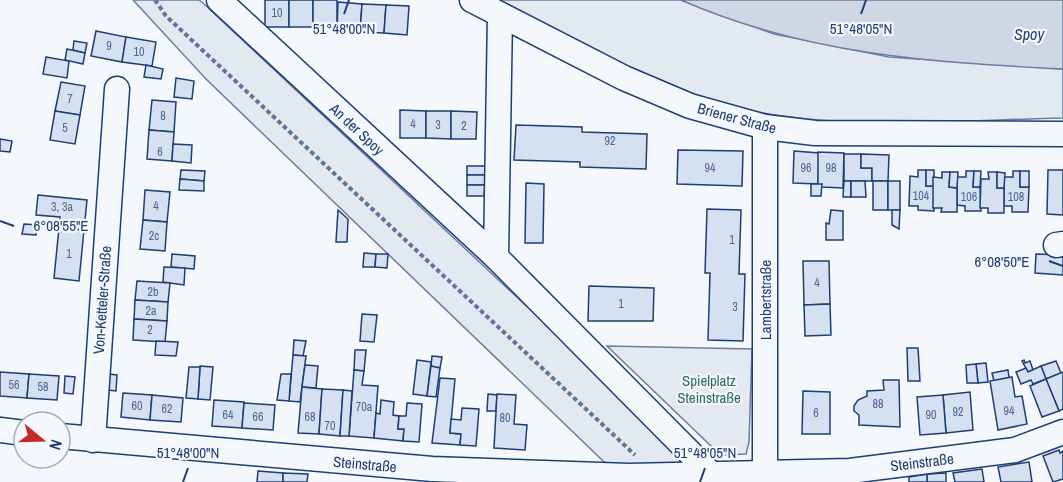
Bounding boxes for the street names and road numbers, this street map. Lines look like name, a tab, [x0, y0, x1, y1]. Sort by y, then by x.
street label: Briener Straße	[695, 97, 779, 139]
street label: An der Spoy	[324, 98, 390, 160]
street label: Von-Ketteler-Straße	[88, 245, 116, 355]
street label: Lambertstraße	[755, 260, 776, 340]
street label: Steinstraße	[889, 448, 955, 476]
street label: Steinstraße	[332, 451, 398, 477]

